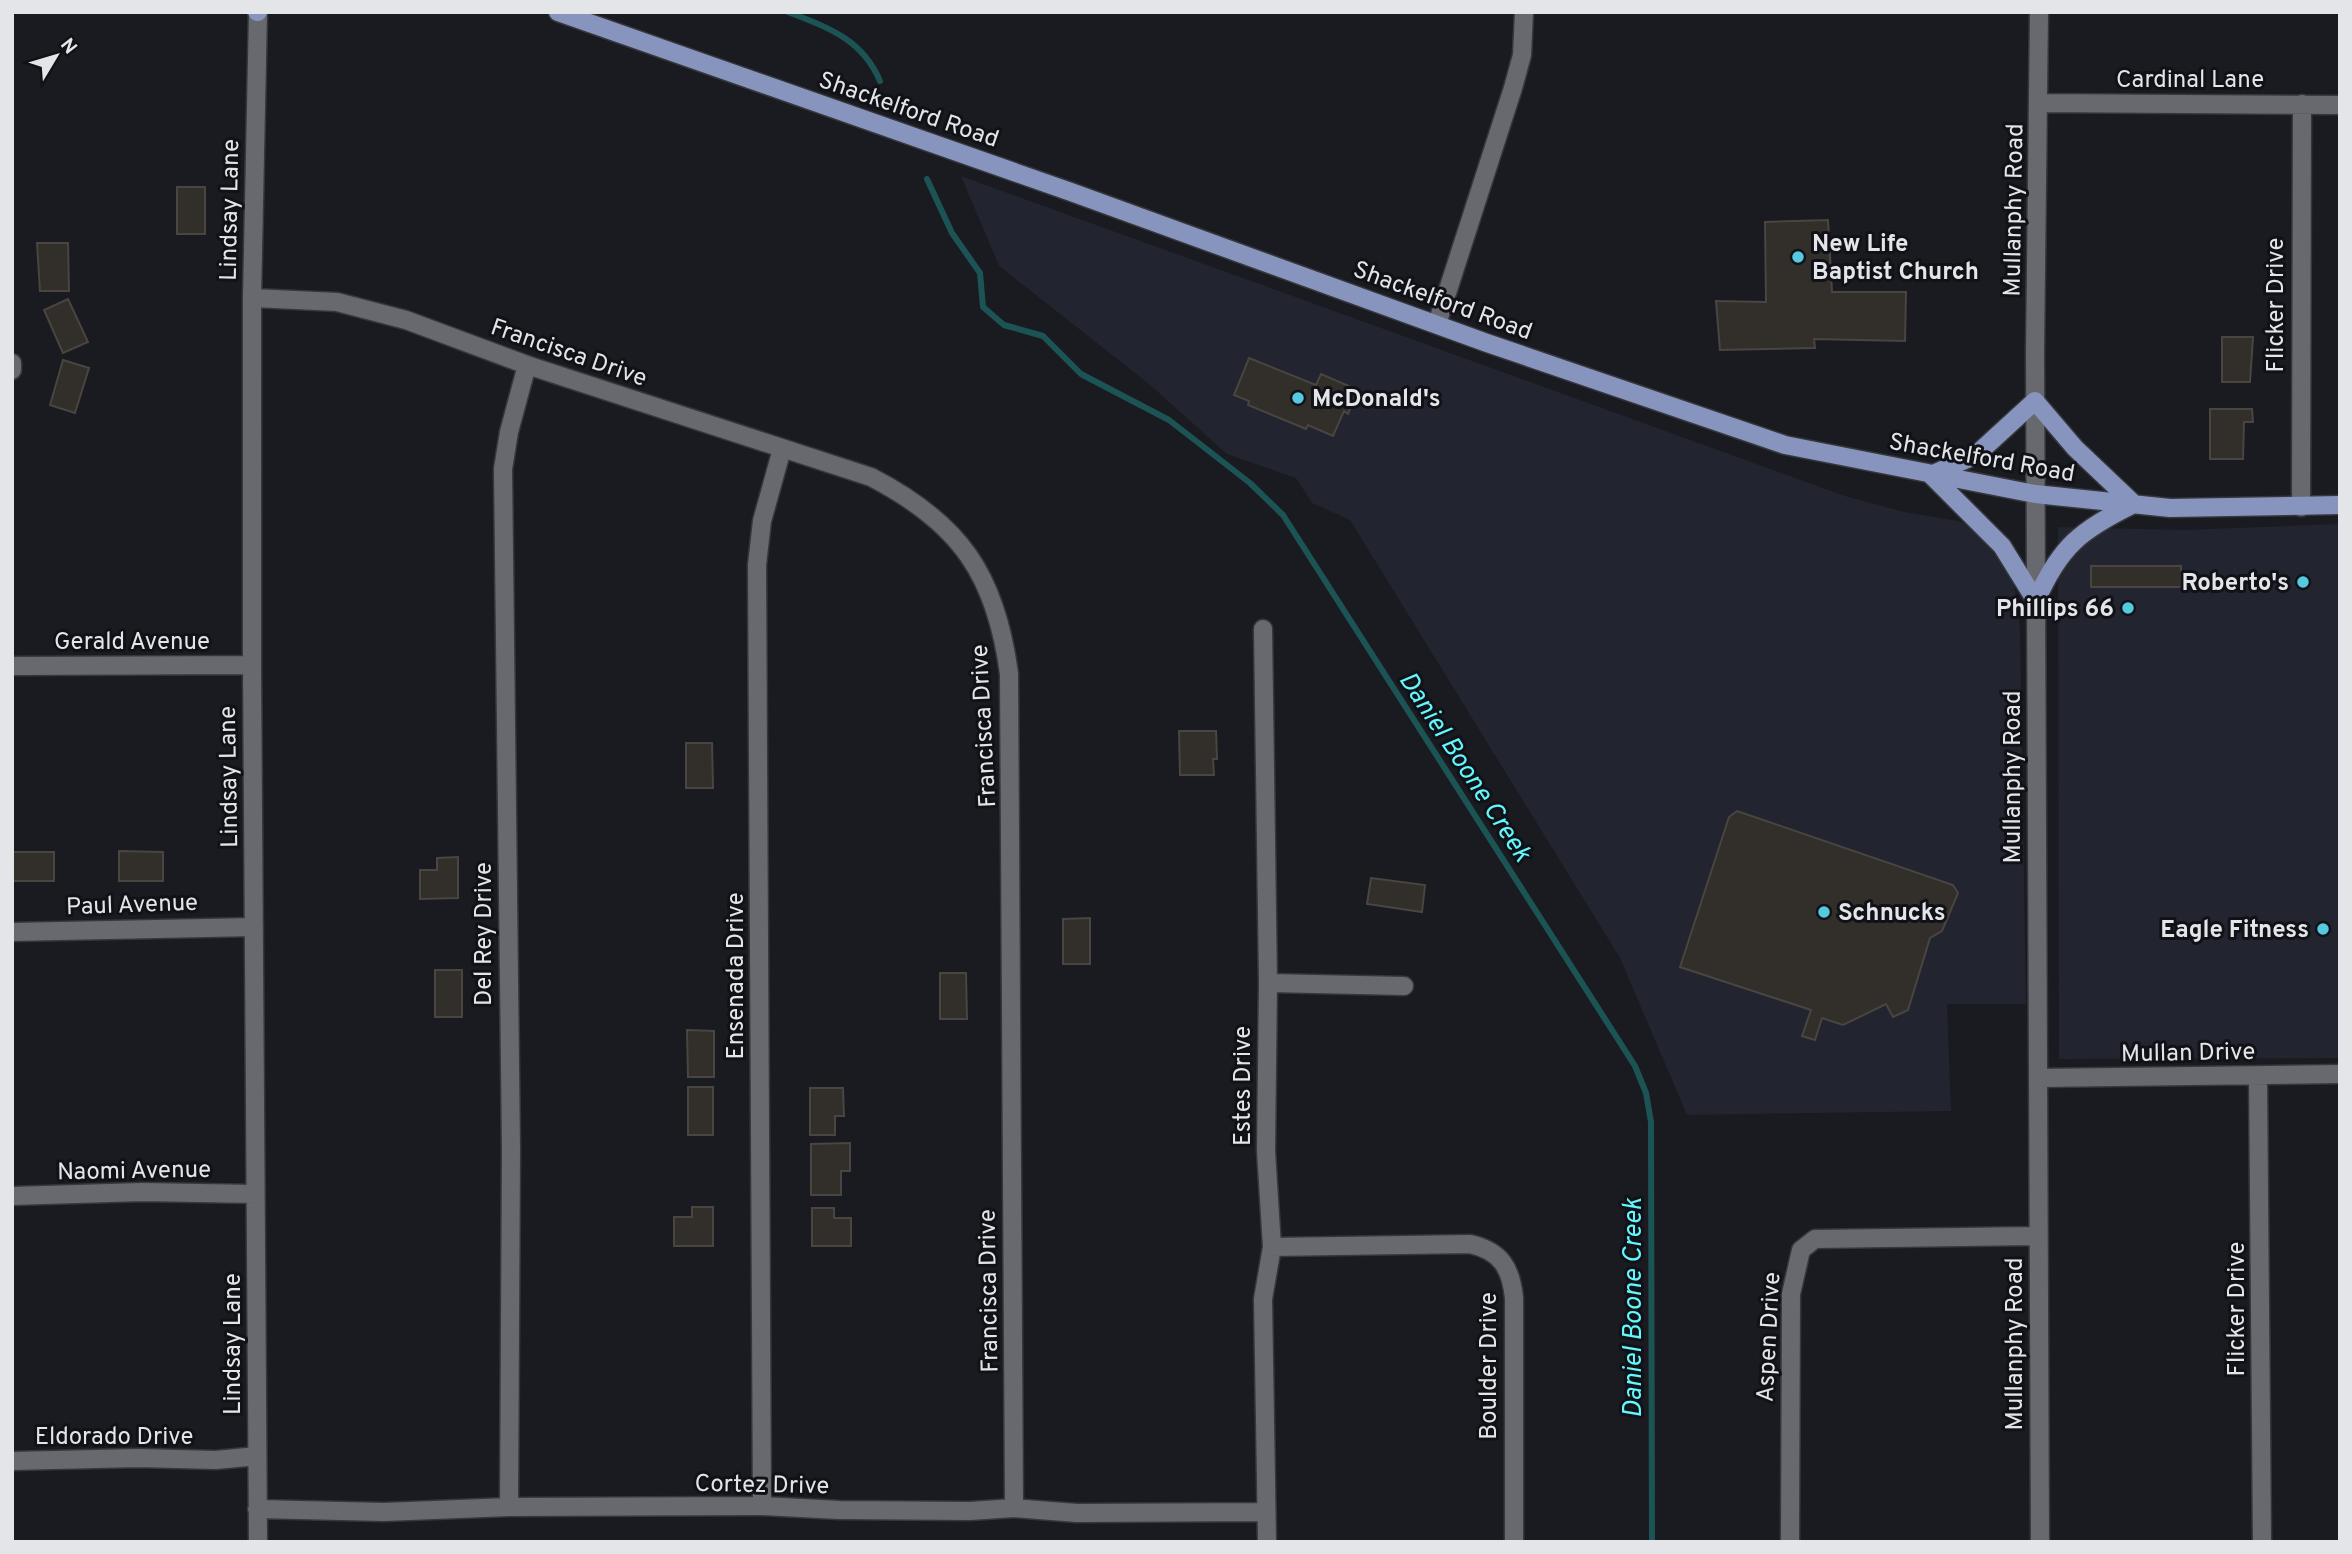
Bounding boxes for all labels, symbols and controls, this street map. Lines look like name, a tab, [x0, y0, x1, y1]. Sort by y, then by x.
north arrow	[21, 21, 91, 91]
text: N	[54, 34, 81, 60]
street label: Shackelford Road	[814, 66, 1002, 156]
street label: Cardinal Lane	[2116, 66, 2264, 96]
street label: Mullanphy Road	[1998, 123, 2032, 297]
street label: Lindsay Lane	[215, 139, 247, 281]
place label: New Life Baptist Church	[1812, 230, 1979, 288]
street label: Flicker Drive	[2262, 238, 2292, 372]
marker: New Life Baptist Church	[1790, 249, 1806, 265]
street label: Shackelford Road	[1349, 256, 1536, 348]
street label: Francisca Drive	[486, 313, 650, 395]
place label: McDonald's	[1312, 385, 1441, 415]
marker: McDonald's	[1290, 390, 1306, 406]
street label: Shackelford Road	[1886, 428, 2077, 490]
place label: Roberto's	[2181, 569, 2289, 599]
marker: Roberto's	[2295, 574, 2311, 590]
place label: Phillips 66	[1996, 595, 2114, 625]
marker: Phillips 66	[2120, 600, 2136, 616]
street label: Gerald Avenue	[54, 628, 210, 658]
street label: Francisca Drive	[966, 644, 1004, 808]
water label: Daniel Boone Creek	[1390, 666, 1538, 869]
street label: Mullanphy Road	[1999, 690, 2029, 864]
street label: Lindsay Lane	[214, 706, 246, 848]
street label: Del Rey Drive	[470, 862, 500, 1006]
street label: Paul Avenue	[66, 889, 199, 923]
street label: Ensenada Drive	[722, 892, 752, 1060]
place label: Schnucks	[1838, 899, 1946, 929]
marker: Schnucks	[1816, 904, 1832, 920]
place label: Eagle Fitness	[2160, 916, 2309, 946]
marker: Eagle Fitness	[2315, 921, 2331, 937]
street label: Estes Drive	[1229, 1026, 1259, 1146]
street label: Mullan Drive	[2121, 1038, 2255, 1070]
street label: Naomi Avenue	[57, 1156, 211, 1188]
water label: Daniel Boone Creek	[1618, 1197, 1651, 1418]
street label: Francisca Drive	[974, 1209, 1006, 1373]
street label: Flicker Drive	[2223, 1242, 2253, 1376]
street label: Mullanphy Road	[2001, 1257, 2031, 1431]
street label: Aspen Drive	[1752, 1271, 1788, 1403]
street label: Lindsay Lane	[219, 1273, 249, 1415]
street label: Boulder Drive	[1475, 1292, 1505, 1440]
street label: Eldorado Drive	[35, 1423, 193, 1453]
street label: Cortez Drive	[694, 1470, 830, 1502]

